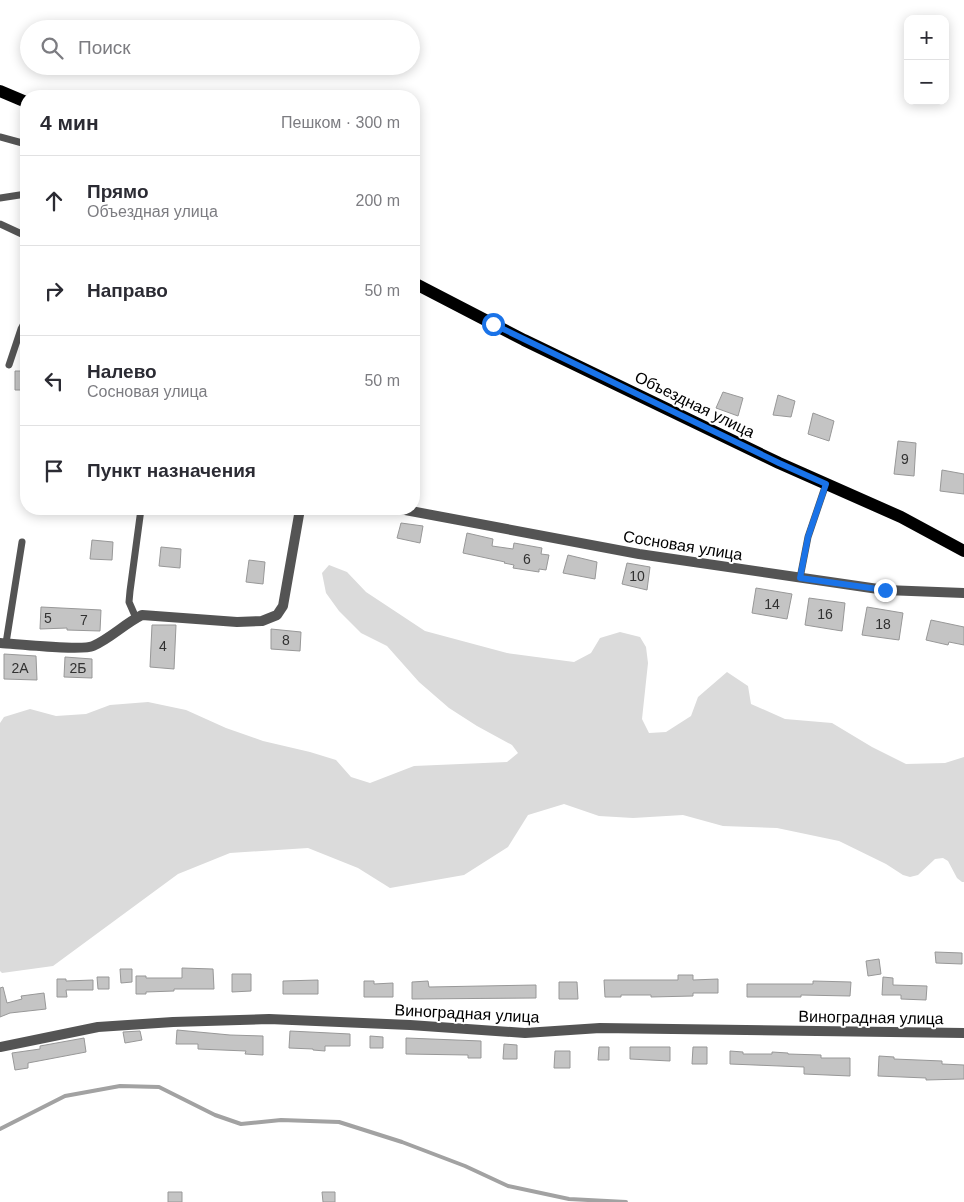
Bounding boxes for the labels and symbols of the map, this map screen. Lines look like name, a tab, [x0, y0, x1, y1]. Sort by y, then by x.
route start	[482, 313, 505, 336]
street label: Объездная улица	[632, 368, 757, 441]
house number: 9	[901, 451, 909, 467]
street label: Сосновая улица	[622, 528, 744, 563]
house number: 6	[523, 551, 531, 567]
house number: 10	[629, 568, 645, 584]
route end	[874, 579, 897, 602]
house number: 14	[764, 596, 780, 612]
house number: 16	[817, 606, 833, 622]
house number: 5	[44, 610, 52, 626]
house number: 7	[80, 612, 88, 628]
house number: 18	[875, 616, 891, 632]
house number: 8	[282, 632, 290, 648]
house number: 4	[159, 638, 167, 654]
house number: 2А	[11, 660, 29, 676]
house number: 2Б	[70, 660, 86, 676]
street label: Виноградная улица	[394, 1001, 540, 1026]
street label: Виноградная улица	[798, 1008, 944, 1027]

